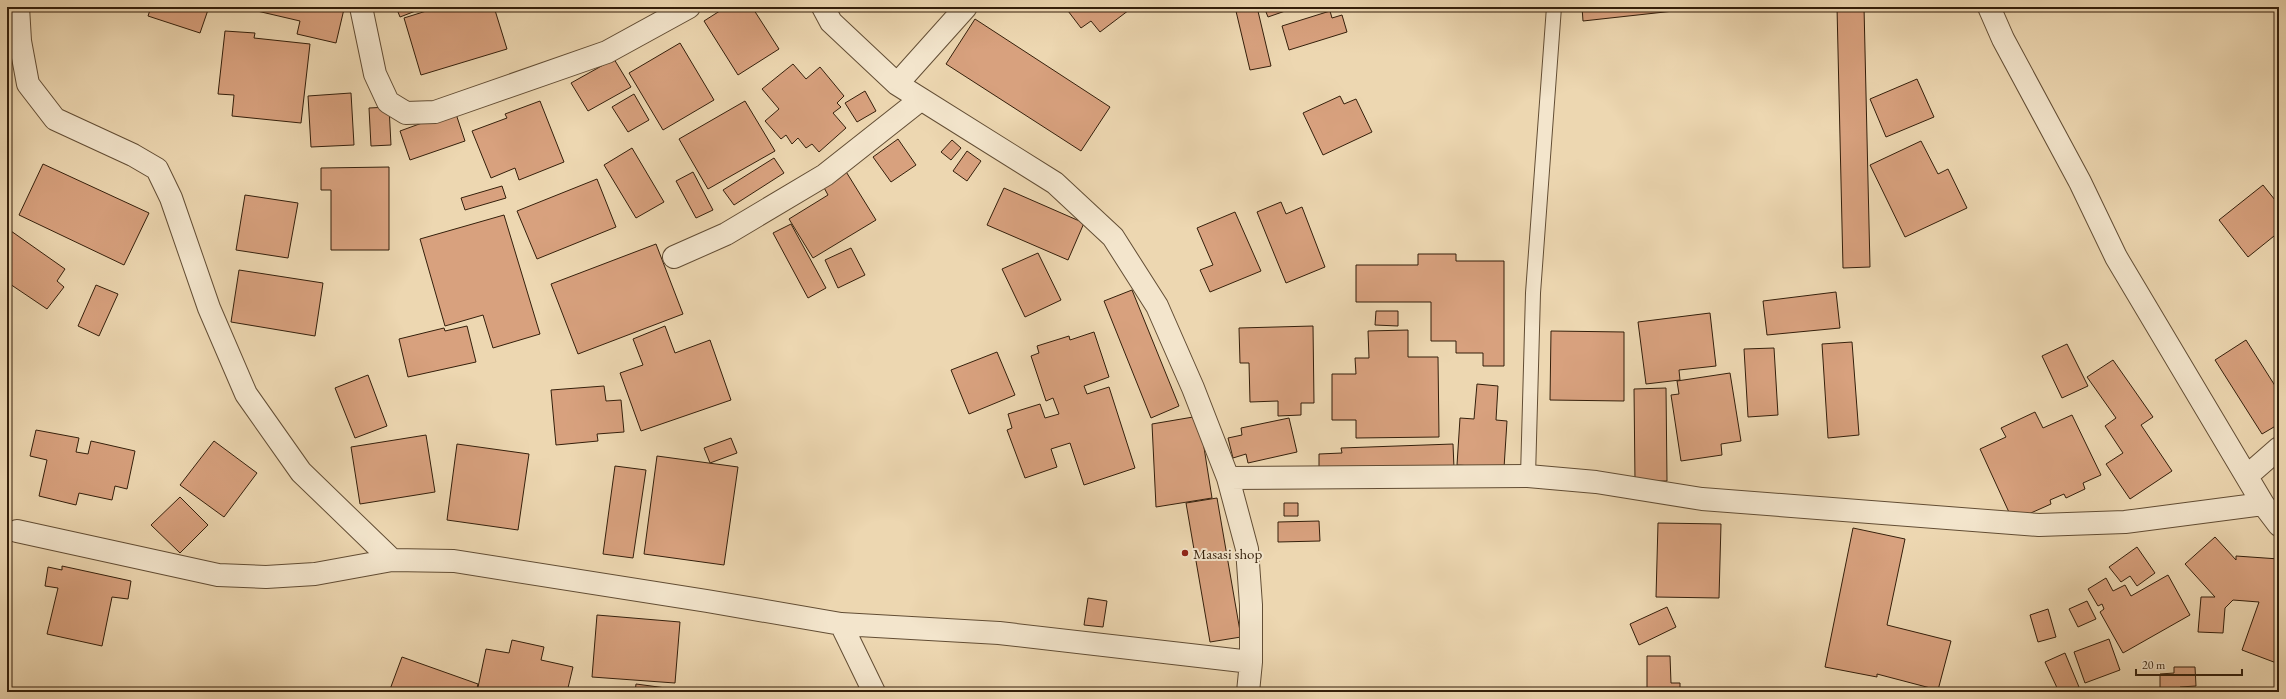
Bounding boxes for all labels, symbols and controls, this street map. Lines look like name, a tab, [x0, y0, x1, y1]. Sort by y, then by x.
place label: Masasi shop	[1193, 544, 1263, 563]
marker: Masasi shop	[1180, 548, 1190, 558]
scale bar	[2136, 651, 2242, 677]
text: 20 m	[2142, 657, 2166, 673]

